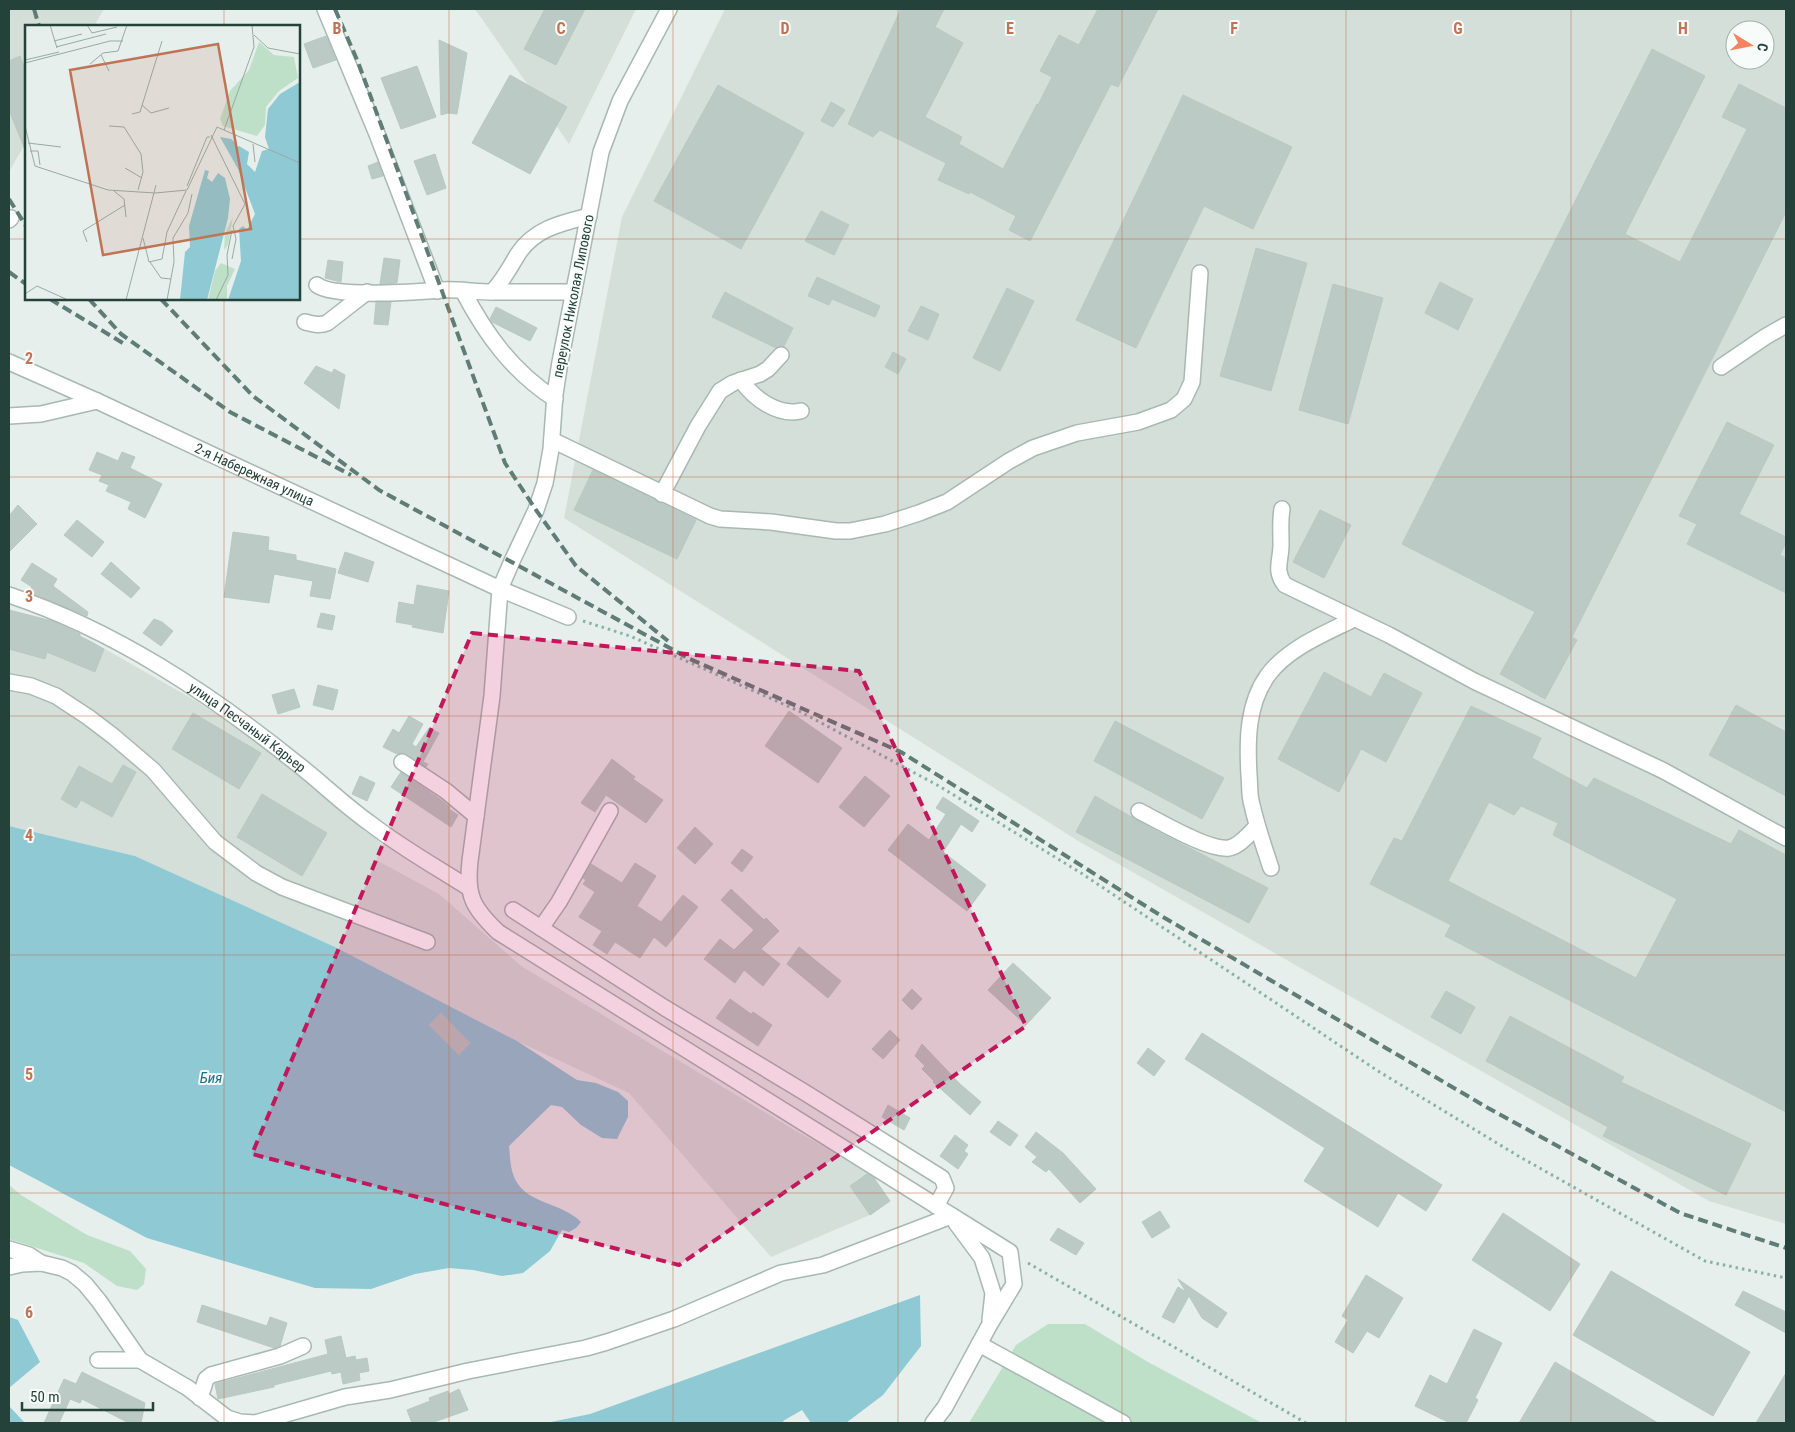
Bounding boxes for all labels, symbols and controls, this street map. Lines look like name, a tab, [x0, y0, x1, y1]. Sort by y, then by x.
text: B	[333, 19, 342, 38]
text: C	[556, 19, 566, 38]
text: D	[780, 19, 790, 38]
text: E	[1006, 19, 1014, 38]
text: F	[1230, 19, 1238, 38]
text: G	[1453, 19, 1463, 38]
text: H	[1678, 19, 1688, 38]
north arrow	[1725, 20, 1775, 70]
inset map	[25, 25, 300, 300]
text: С	[1754, 42, 1771, 53]
street label: переулок Николая Липового	[549, 213, 597, 379]
text: 2	[25, 349, 33, 368]
street label: 2-я Набережная улица	[192, 440, 317, 509]
text: 3	[25, 587, 33, 606]
street label: улица Песчаный Карьер	[186, 679, 309, 776]
text: 4	[25, 826, 33, 845]
text: 5	[25, 1065, 33, 1084]
water label: Бия	[200, 1069, 222, 1087]
text: 6	[25, 1303, 33, 1322]
scale bar	[22, 1380, 154, 1412]
text: 50 m	[30, 1388, 60, 1406]

